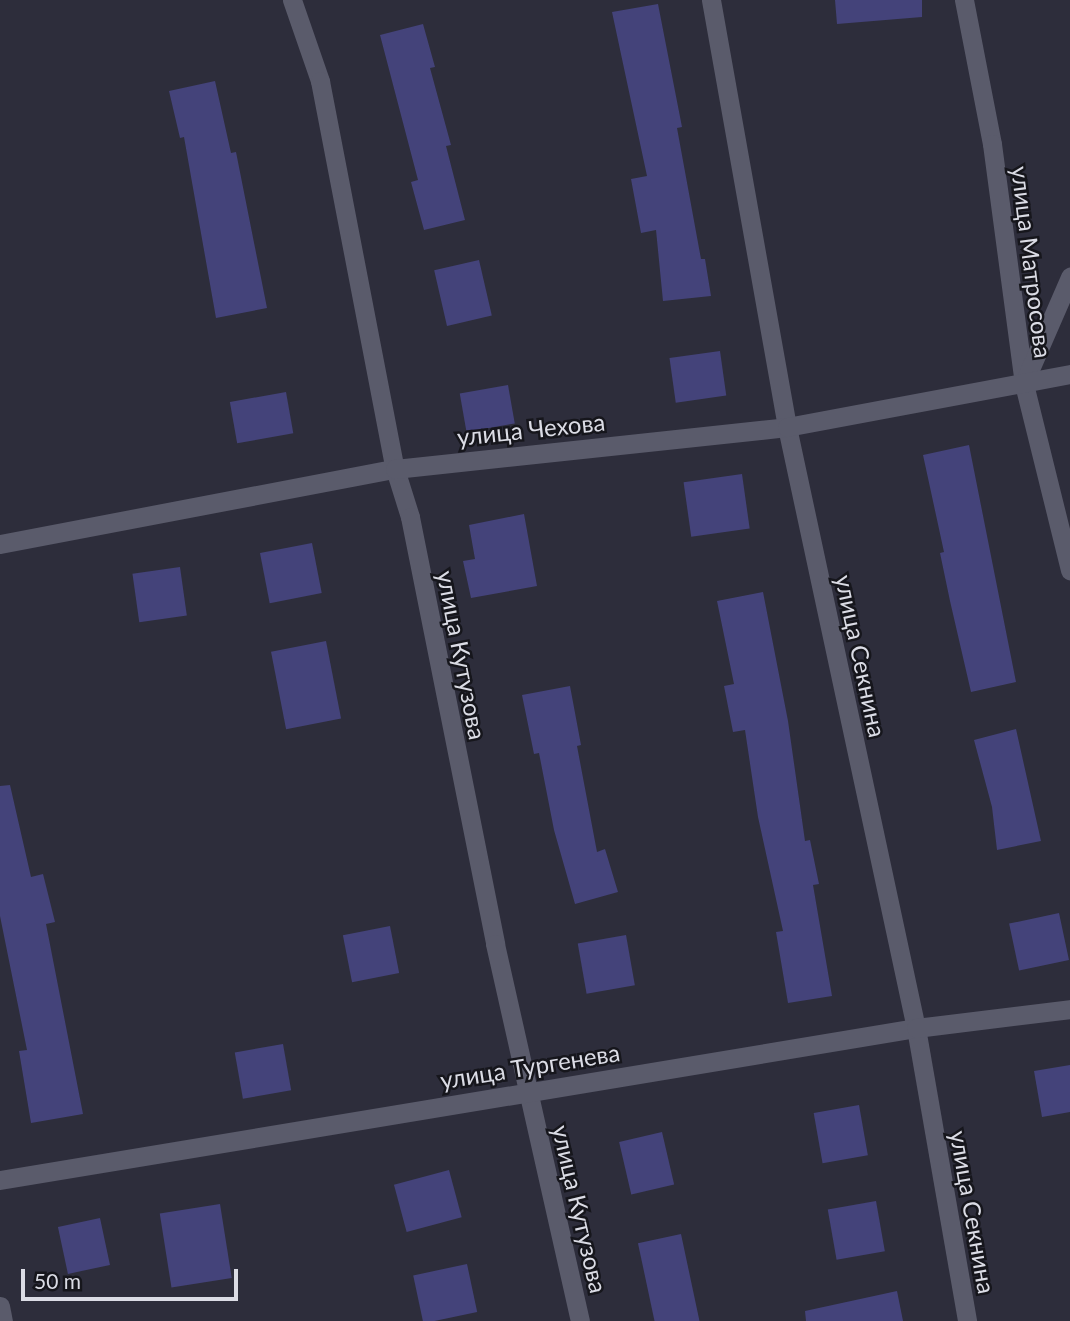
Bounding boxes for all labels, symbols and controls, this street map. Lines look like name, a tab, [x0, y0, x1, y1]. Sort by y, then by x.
street label: улица Матросова	[1006, 164, 1058, 360]
street label: улица Чехова	[456, 407, 606, 451]
street label: улица Кутузова	[431, 568, 493, 742]
street label: улица Секнина	[830, 572, 892, 740]
street label: улица Тургенева	[438, 1038, 622, 1094]
street label: улица Кутузова	[547, 1122, 613, 1296]
street label: улица Секнина	[944, 1128, 1002, 1296]
scale bar	[24, 1254, 242, 1298]
text: 50 m	[34, 1268, 81, 1293]

